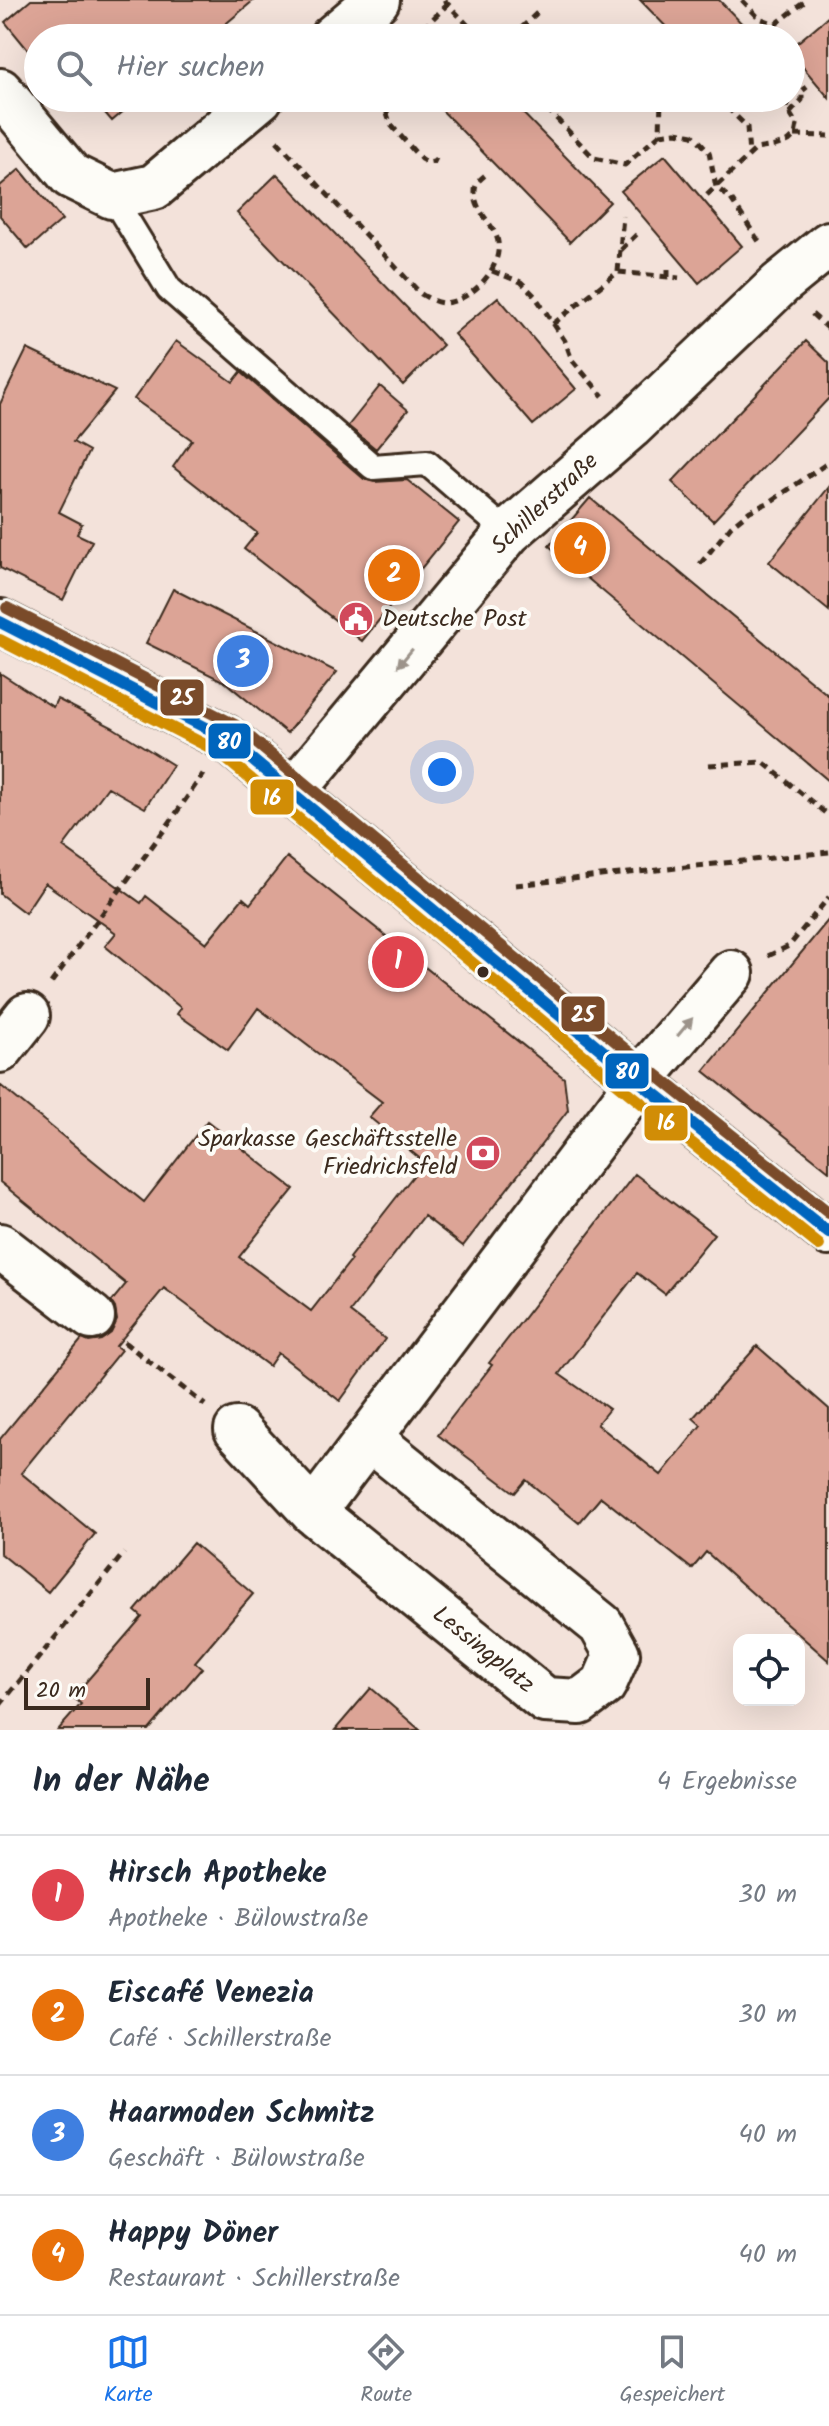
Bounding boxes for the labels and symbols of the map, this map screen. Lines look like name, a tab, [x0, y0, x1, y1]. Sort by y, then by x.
street label: Schillerstraße	[482, 443, 608, 565]
pin: 4	[554, 518, 606, 578]
pin: 2	[368, 545, 420, 605]
public building icon: Deutsche Post	[337, 600, 375, 638]
place label: Deutsche Post	[382, 600, 527, 639]
pin: 3	[217, 631, 269, 691]
one-way arrow	[397, 648, 413, 668]
line badge: 25	[159, 678, 205, 717]
text: 25	[170, 682, 196, 717]
line badge: 80	[207, 722, 252, 760]
text: 80	[217, 726, 242, 761]
your location	[422, 752, 462, 792]
line badge: 16	[249, 778, 295, 816]
text: 16	[263, 782, 281, 817]
pin: 1	[372, 932, 424, 992]
unlabelled marker	[475, 964, 491, 980]
line badge: 25	[560, 995, 606, 1033]
text: 25	[571, 999, 597, 1034]
one-way arrow	[676, 1017, 693, 1037]
line badge: 80	[604, 1052, 650, 1090]
text: 80	[615, 1056, 640, 1091]
line badge: 16	[643, 1104, 689, 1142]
text: 16	[657, 1107, 675, 1142]
place label: Sparkasse Geschäftsstelle Friedrichsfeld	[198, 1120, 458, 1187]
bank icon: Sparkasse Geschäftsstelle Friedrichsfeld	[464, 1134, 502, 1172]
street label: Lessingplatz	[423, 1596, 543, 1704]
scale bar	[24, 1674, 150, 1710]

